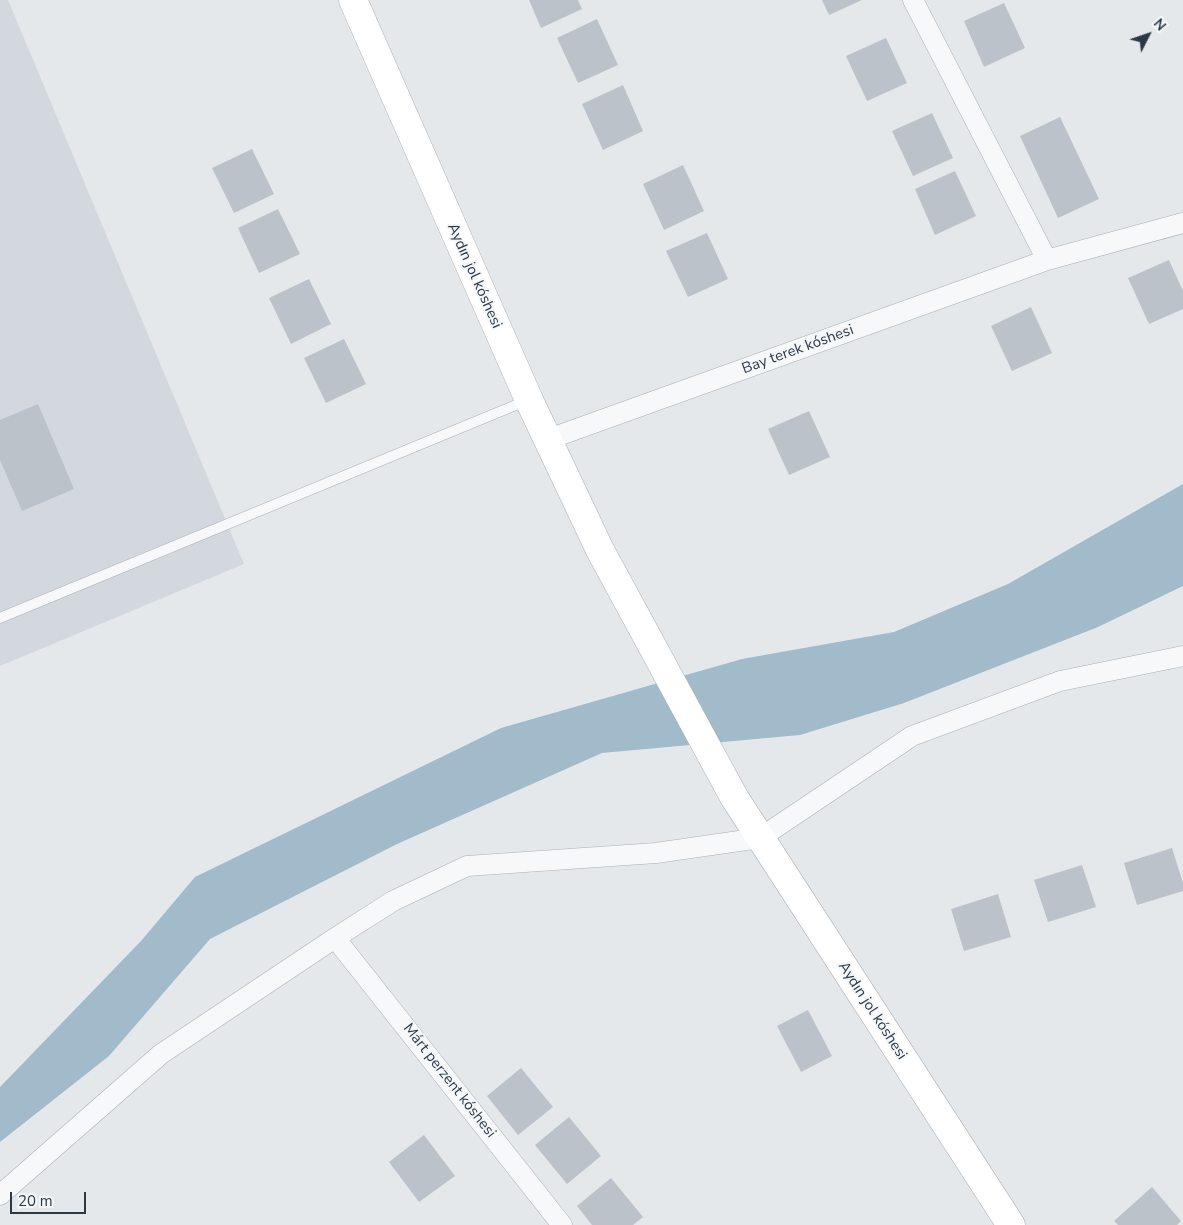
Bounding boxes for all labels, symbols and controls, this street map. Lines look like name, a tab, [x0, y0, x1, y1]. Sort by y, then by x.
north arrow	[1123, 10, 1173, 60]
text: N	[1149, 15, 1170, 35]
street label: Aydın jol kóshesi	[443, 221, 505, 331]
street label: Bay terek kóshesi	[740, 321, 856, 379]
street label: Aydın jol kóshesi	[834, 959, 910, 1063]
street label: Márt perzent kóshesi	[399, 1020, 499, 1142]
scale bar	[12, 1182, 89, 1214]
text: 20 m	[18, 1191, 53, 1211]

